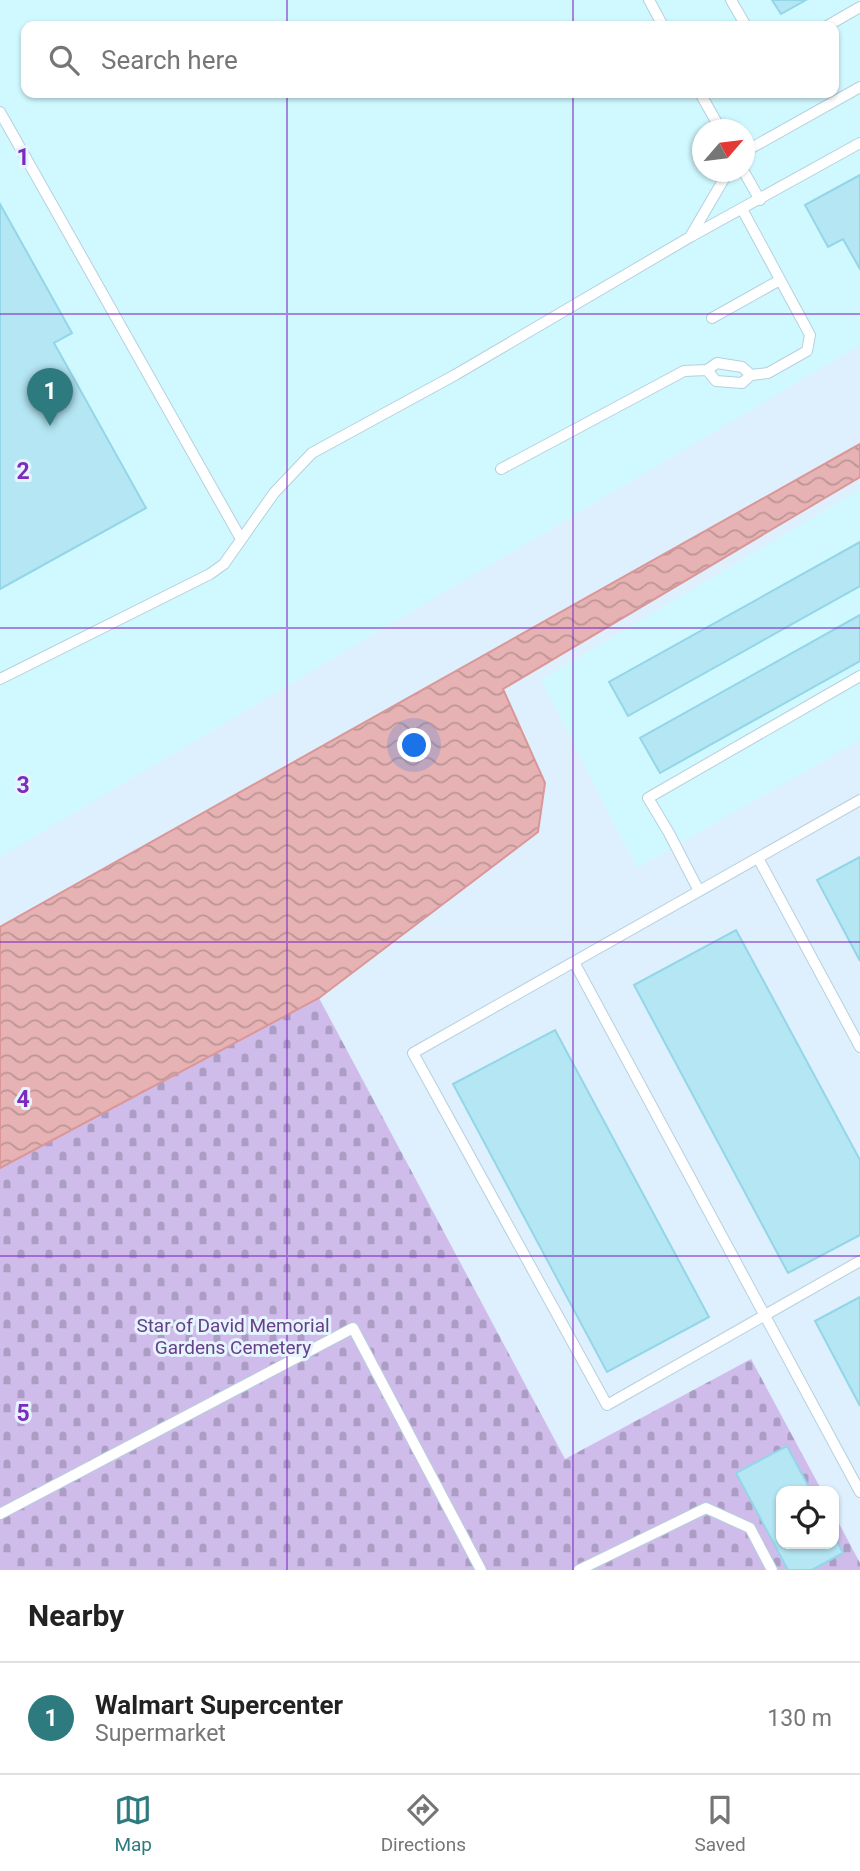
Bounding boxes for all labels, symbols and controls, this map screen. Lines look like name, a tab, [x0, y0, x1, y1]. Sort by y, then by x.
search box	[21, 21, 839, 98]
icon: search	[45, 41, 83, 79]
text: Search here	[101, 45, 238, 75]
north arrow	[692, 119, 755, 182]
text: 1	[16, 144, 30, 171]
pin: 1	[27, 368, 73, 426]
text: 2	[16, 458, 30, 485]
your location	[397, 728, 431, 762]
text: 3	[16, 772, 30, 799]
text: 4	[16, 1086, 30, 1113]
park label: Star of David Memorial Gardens Cemetery	[136, 1314, 330, 1359]
text: 5	[16, 1400, 30, 1427]
map controls	[776, 1486, 839, 1549]
button: locate	[776, 1486, 839, 1549]
text: Nearby	[28, 1598, 124, 1633]
text: Walmart Supercenter	[95, 1690, 343, 1720]
text: 1	[44, 1705, 58, 1732]
text: 130 m	[767, 1705, 832, 1732]
text: Supermarket	[95, 1720, 226, 1747]
tab: Map	[114, 1791, 152, 1856]
tab: Directions	[381, 1791, 466, 1856]
tab: Saved	[694, 1791, 746, 1856]

